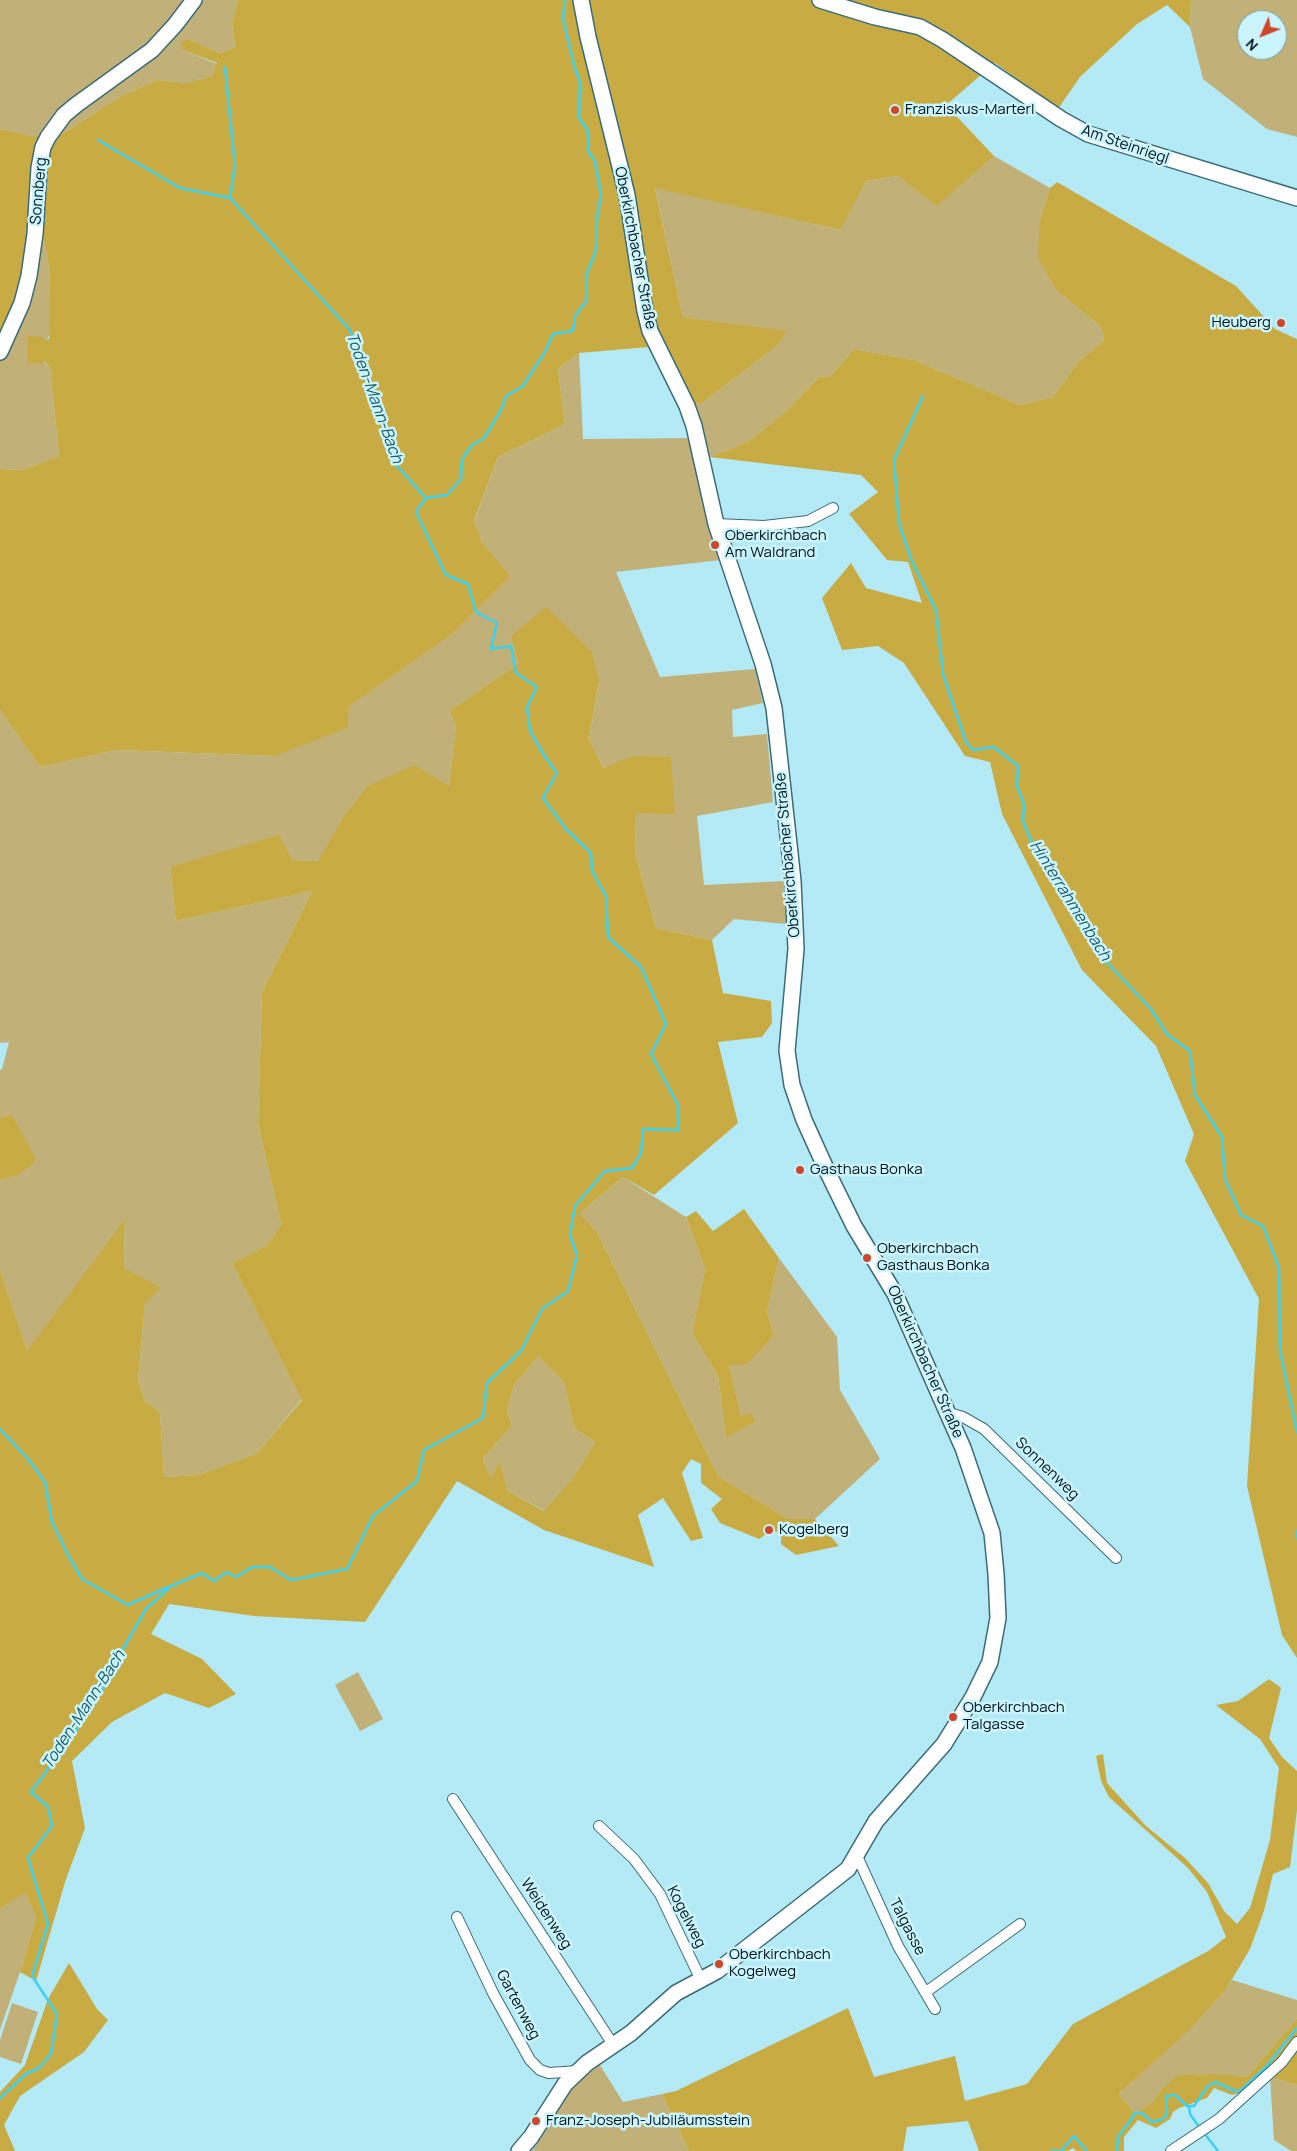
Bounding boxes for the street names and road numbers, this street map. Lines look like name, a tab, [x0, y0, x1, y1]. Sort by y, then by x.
street label: Am Steinriegl	[1079, 122, 1171, 168]
street label: Sonnberg	[27, 157, 51, 225]
street label: Oberkirchbacher Straße	[610, 165, 660, 331]
street label: Oberkirchbacher Straße	[772, 772, 804, 938]
street label: Oberkirchbacher Straße	[883, 1283, 967, 1441]
street label: Sonnenweg	[1011, 1434, 1083, 1504]
street label: Weidenweg	[517, 1875, 575, 1953]
street label: Kogelweg	[663, 1883, 709, 1951]
street label: Talgasse	[885, 1896, 929, 1958]
street label: Gartenweg	[492, 1967, 544, 2043]

